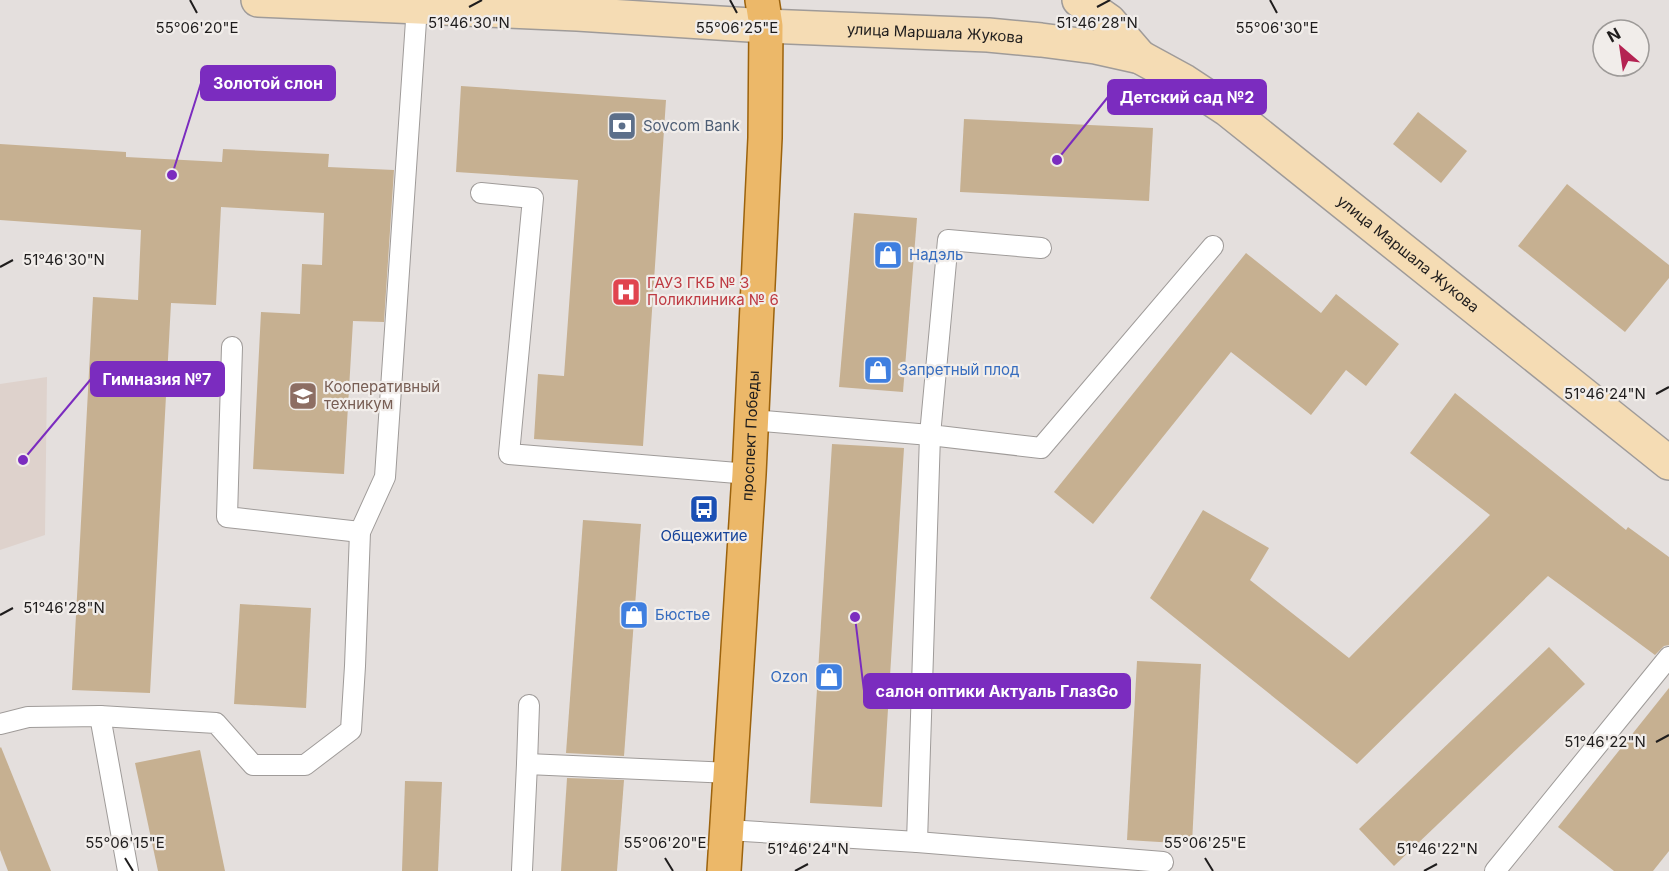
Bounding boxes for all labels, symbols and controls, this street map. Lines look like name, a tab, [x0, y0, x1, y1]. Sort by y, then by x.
text: 51°46'30"N	[428, 13, 510, 32]
text: 51°46'28"N	[1056, 13, 1138, 32]
text: 55°06'20"E	[156, 18, 238, 37]
text: 55°06'25"E	[696, 18, 778, 37]
text: 55°06'30"E	[1235, 18, 1319, 37]
north arrow	[1591, 18, 1651, 78]
street label: улица Маршала Жукова	[847, 19, 1024, 47]
text: N	[1604, 23, 1624, 47]
callout: Золотой слон	[201, 66, 335, 100]
text: Золотой слон	[213, 73, 323, 93]
callout: Детский сад №2	[1108, 80, 1266, 114]
text: Детский сад №2	[1120, 87, 1254, 107]
bank icon: Sovcom Bank	[606, 110, 638, 142]
place label: Sovcom Bank	[643, 116, 740, 135]
street label: улица Маршала Жукова	[1333, 191, 1483, 316]
shop icon: Надэль	[872, 239, 904, 271]
place label: Надэль	[909, 245, 963, 264]
text: 51°46'30"N	[23, 250, 105, 269]
place label: ГАУЗ ГКБ № 3 Поликлиника № 6	[647, 273, 779, 309]
hospital icon: ГАУЗ ГКБ № 3 Поликлиника № 6	[610, 276, 642, 308]
shop icon: Запретный плод	[862, 354, 894, 386]
place label: Запретный плод	[899, 360, 1020, 379]
callout: Гимназия №7	[91, 362, 224, 396]
text: Гимназия №7	[103, 369, 211, 389]
street label: проспект Победы	[737, 370, 763, 502]
place label: Кооперативный техникум	[324, 377, 440, 413]
school or university icon: Кооперативный техникум	[287, 380, 319, 412]
text: 51°46'24"N	[1564, 384, 1646, 403]
bus stop icon: Общежитие	[688, 493, 720, 525]
place label: Общежитие	[660, 526, 748, 545]
text: 51°46'28"N	[23, 598, 105, 617]
shop icon: Бюстье	[618, 599, 650, 631]
place label: Бюстье	[655, 605, 710, 624]
shop icon: Ozon	[813, 661, 845, 693]
place label: Ozon	[771, 667, 808, 686]
callout: салон оптики Актуаль ГлазGo	[864, 674, 1130, 708]
text: салон оптики Актуаль ГлазGo	[876, 681, 1119, 701]
text: 51°46'22"N	[1564, 732, 1646, 751]
text: 55°06'15"E	[85, 833, 165, 852]
text: 55°06'20"E	[624, 833, 706, 852]
text: 55°06'25"E	[1164, 833, 1246, 852]
text: 51°46'24"N	[767, 839, 849, 858]
text: 51°46'22"N	[1396, 839, 1478, 858]

